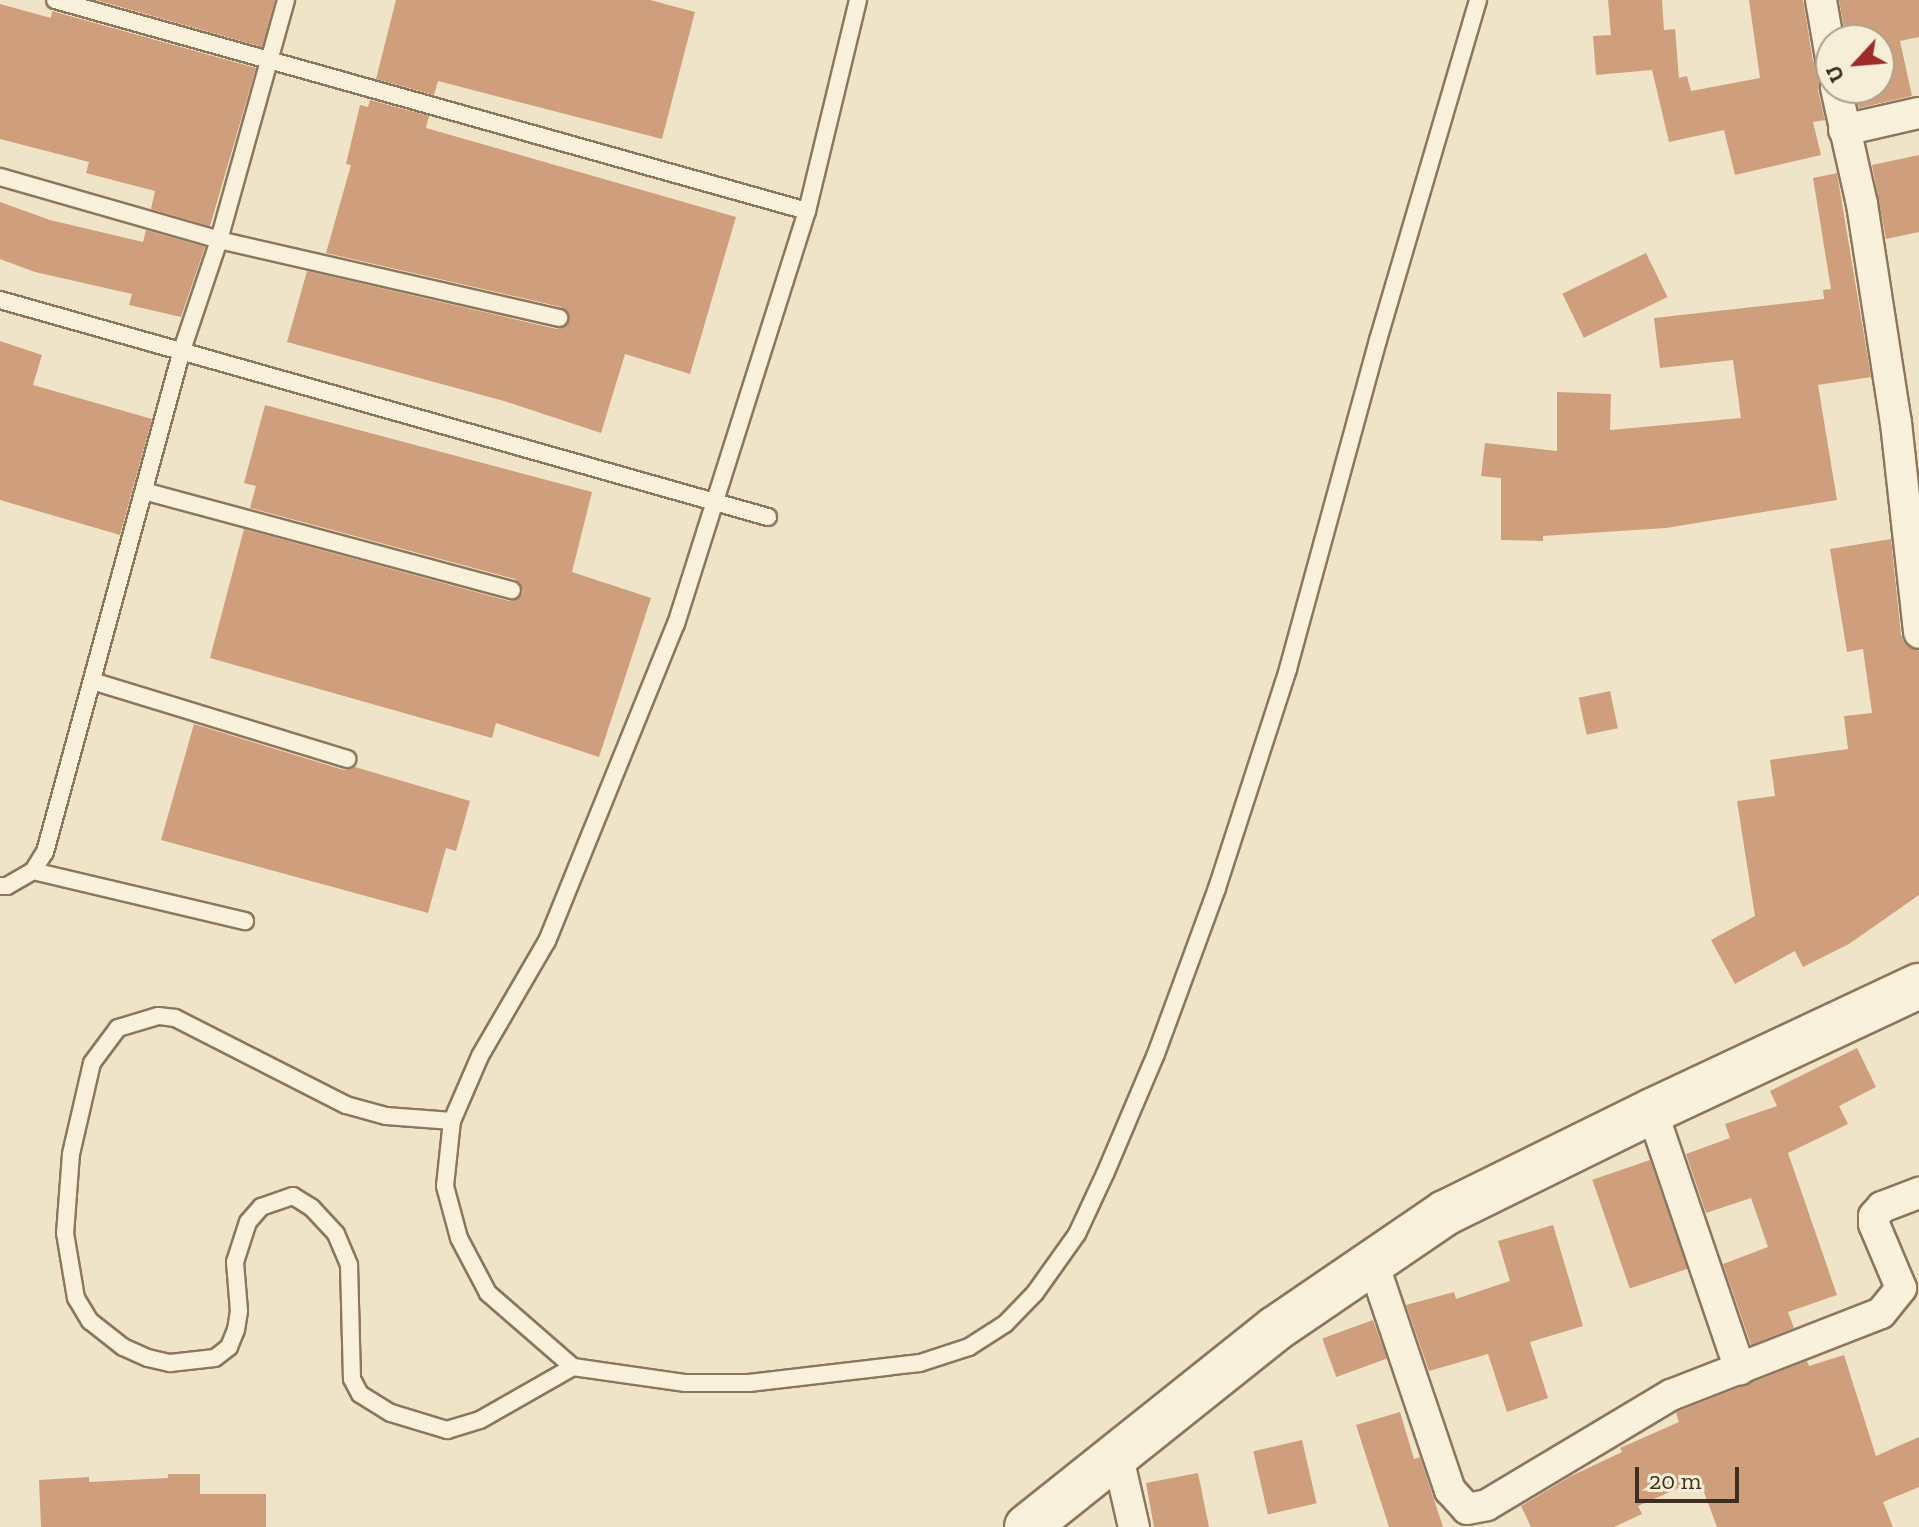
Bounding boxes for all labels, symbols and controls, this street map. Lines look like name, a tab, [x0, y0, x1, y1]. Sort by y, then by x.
north arrow	[1815, 24, 1895, 104]
text: U	[1819, 61, 1850, 87]
scale bar	[1639, 1451, 1743, 1501]
text: 20 m	[1649, 1466, 1701, 1495]

